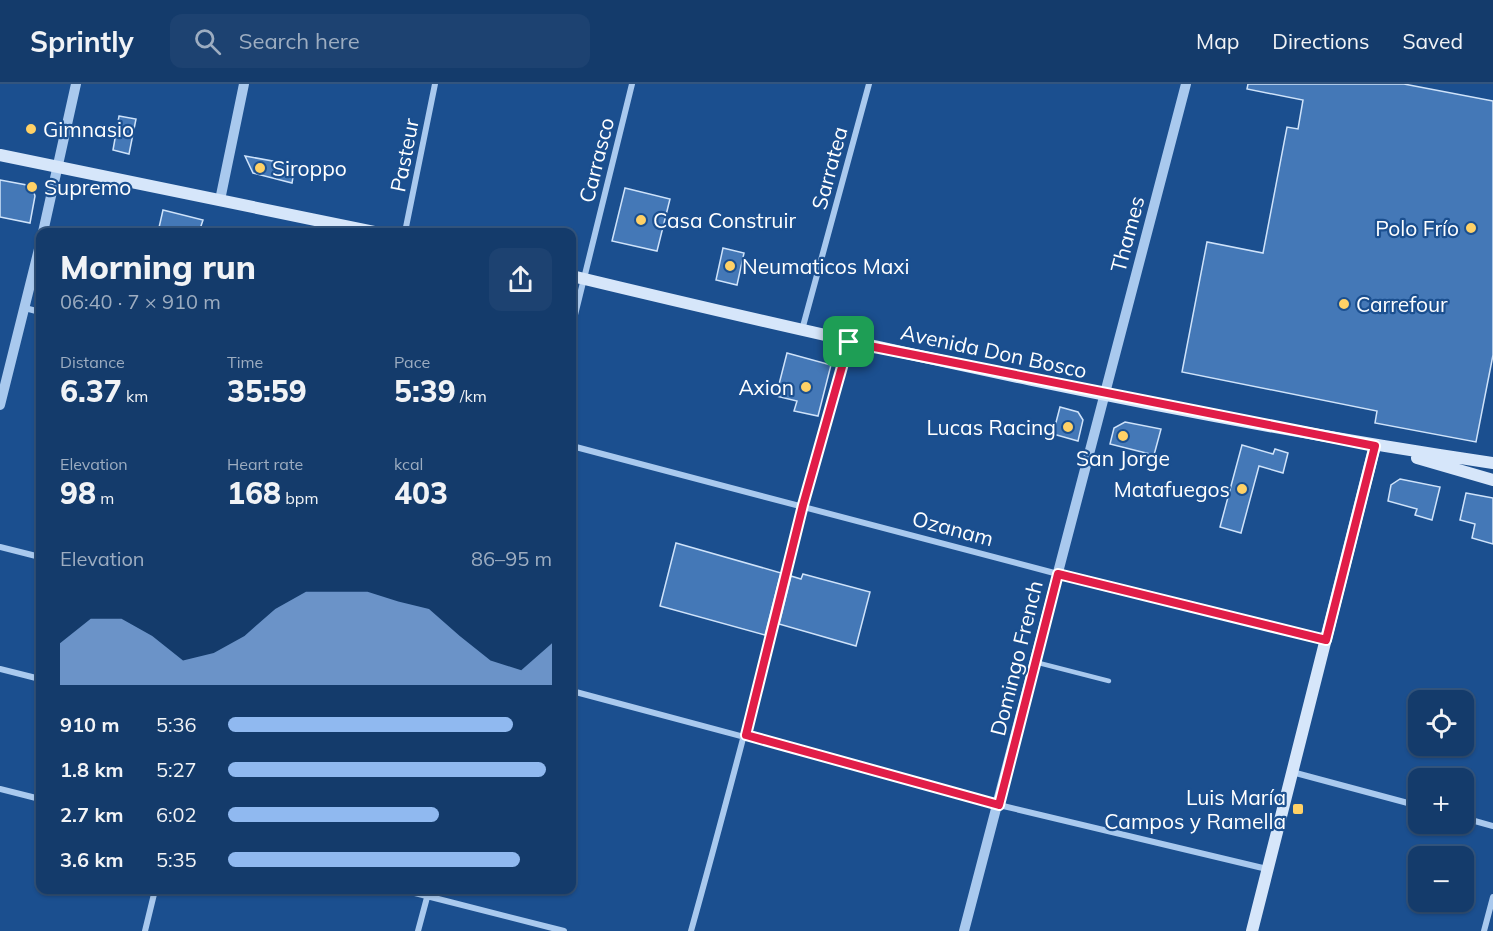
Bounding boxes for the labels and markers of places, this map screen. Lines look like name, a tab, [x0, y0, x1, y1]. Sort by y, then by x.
place label: Gimnasio	[43, 116, 134, 142]
marker: Gimnasio	[24, 122, 38, 136]
place label: Siroppo	[272, 155, 347, 181]
marker: Siroppo	[253, 161, 267, 175]
place label: Supremo	[44, 174, 131, 200]
marker: Supremo	[25, 180, 39, 194]
place label: Casa Construir	[653, 207, 796, 233]
marker: Casa Construir	[634, 213, 648, 227]
place label: Polo Frío	[1375, 215, 1459, 241]
marker: Polo Frío	[1464, 221, 1478, 235]
place label: Neumaticos Maxi	[742, 253, 910, 279]
marker: Neumaticos Maxi	[723, 259, 737, 273]
place label: Carrefour	[1356, 291, 1448, 317]
marker: Carrefour	[1337, 297, 1351, 311]
pin	[823, 316, 874, 367]
place label: Axion	[738, 374, 794, 400]
marker: Axion	[799, 380, 813, 394]
place label: Lucas Racing	[926, 414, 1056, 440]
marker: Lucas Racing	[1061, 420, 1075, 434]
marker: San Jorge	[1116, 429, 1130, 443]
place label: San Jorge	[1076, 445, 1170, 471]
place label: Matafuegos	[1114, 476, 1230, 502]
marker: Matafuegos	[1235, 482, 1249, 496]
place label: Luis María Campos y Ramella	[1104, 784, 1286, 834]
marker: Luis María Campos y Ramella	[1291, 802, 1305, 816]

